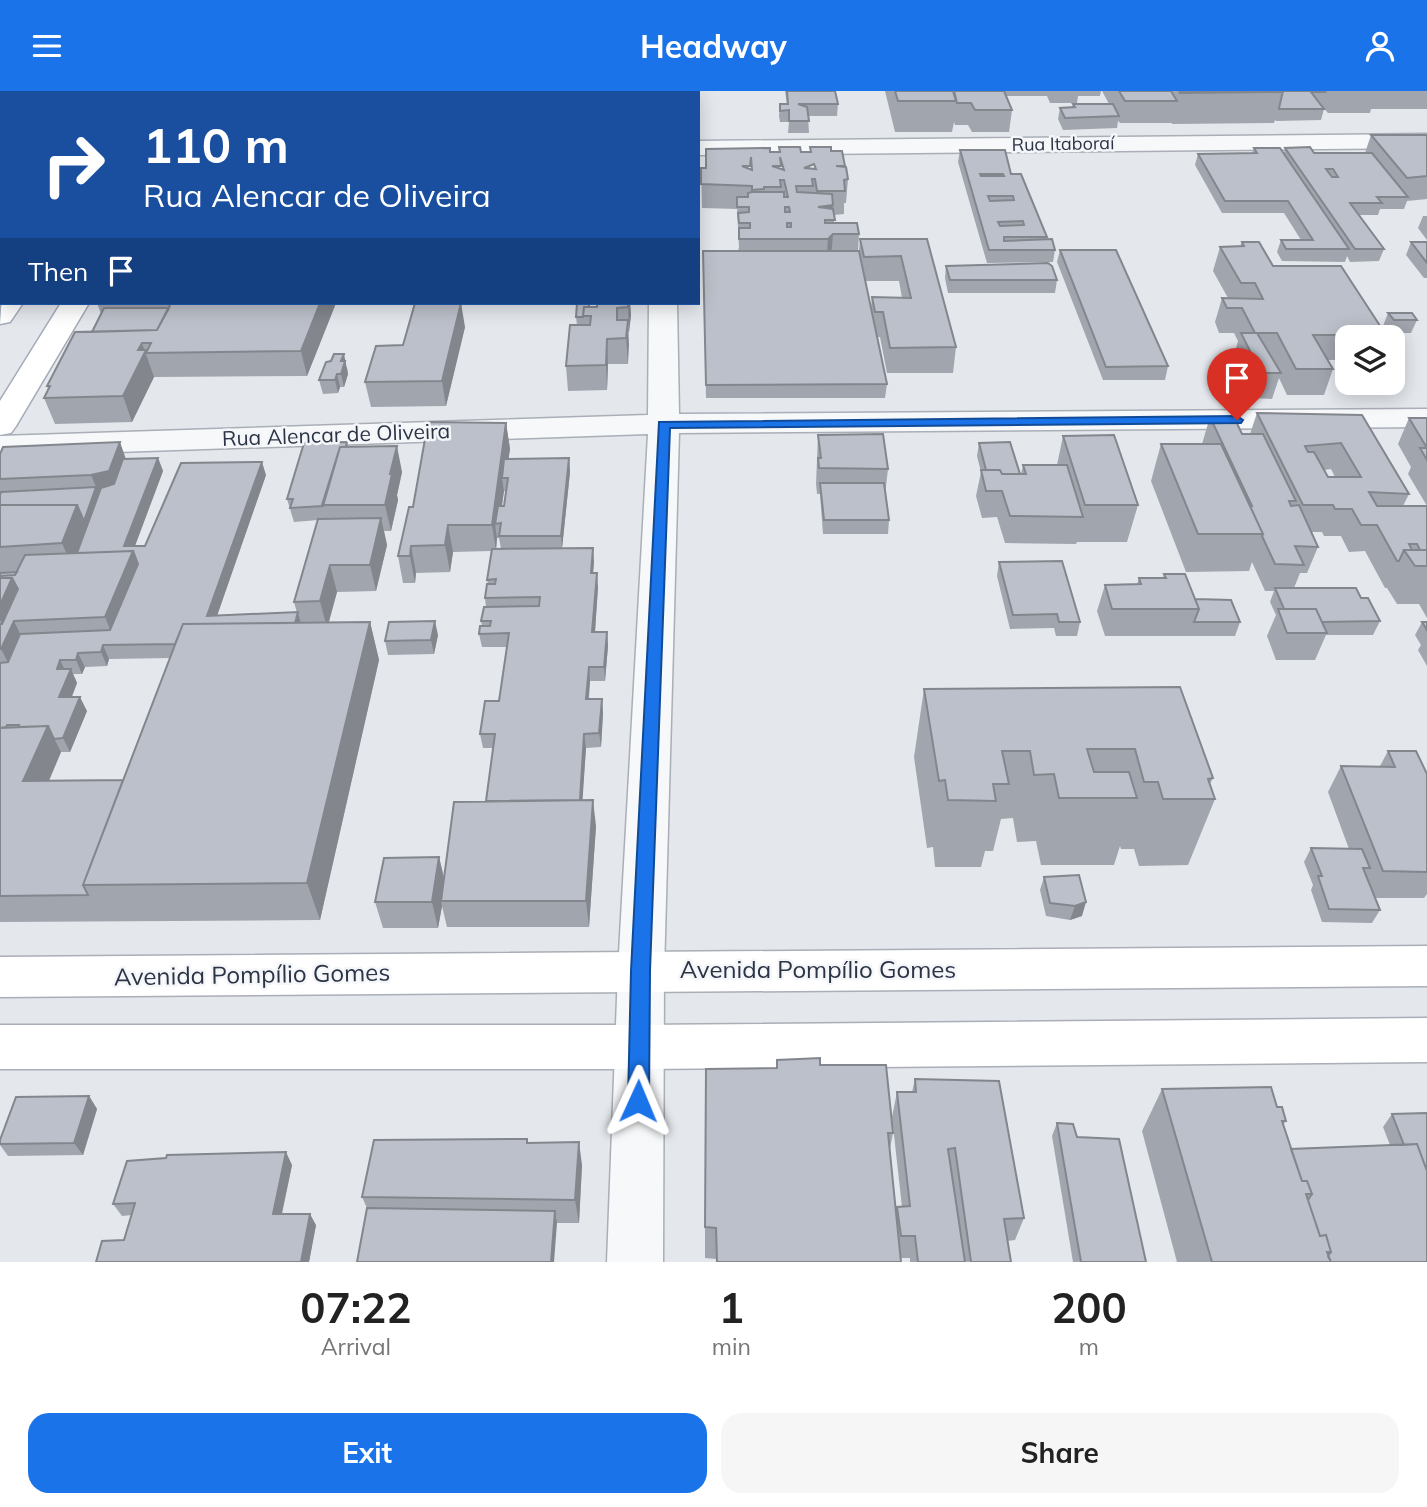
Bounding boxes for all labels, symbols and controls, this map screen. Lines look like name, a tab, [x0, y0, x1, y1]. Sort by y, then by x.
text: Headway	[640, 26, 787, 66]
icon: menu	[28, 27, 66, 65]
icon: person	[1361, 27, 1399, 65]
text: 110 m	[143, 114, 289, 175]
icon: right	[28, 119, 119, 210]
street label: Rua Itaboraí	[1011, 131, 1116, 156]
text: Rua Alencar de Oliveira	[143, 175, 491, 215]
icon: arrive	[102, 252, 140, 290]
text: Then	[28, 255, 88, 288]
map controls	[1335, 325, 1405, 395]
button: layers	[1335, 325, 1405, 395]
pin	[1207, 348, 1267, 420]
icon: arrive	[1218, 359, 1256, 397]
street label: Rua Alencar de Oliveira	[222, 417, 450, 451]
street label: Avenida Pompílio Gomes	[680, 954, 956, 984]
street label: Avenida Pompílio Gomes	[114, 957, 390, 991]
position arrow	[601, 1064, 675, 1138]
text: 07:22	[300, 1281, 411, 1334]
text: 1	[719, 1281, 744, 1334]
text: 200	[1051, 1281, 1127, 1334]
text: Arrival	[321, 1332, 391, 1361]
text: min	[712, 1332, 751, 1361]
text: m	[1079, 1332, 1099, 1361]
button: Exit	[28, 1413, 707, 1493]
button: Share	[721, 1413, 1399, 1493]

